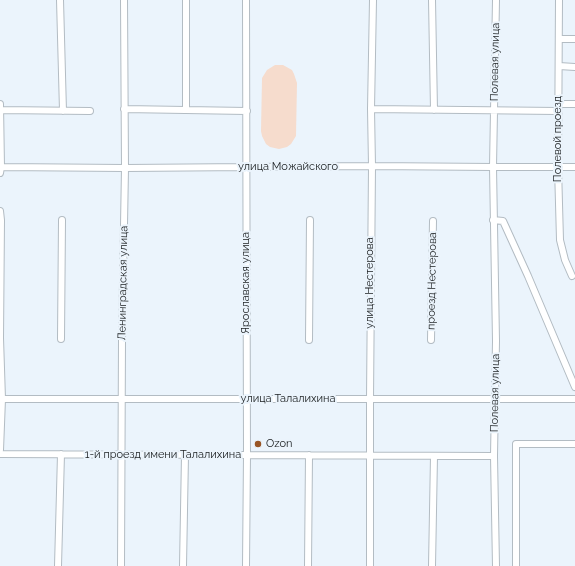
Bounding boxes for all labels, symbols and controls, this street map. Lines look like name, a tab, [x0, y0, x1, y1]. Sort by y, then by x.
street label: Полевая улица	[488, 23, 502, 101]
street label: Полевой проезд	[551, 96, 565, 182]
street label: улица Можайского	[238, 160, 338, 174]
street label: Ленинградская улица	[115, 226, 131, 340]
street label: Ярославская улица	[239, 232, 253, 334]
street label: проезд Нестерова	[425, 232, 439, 330]
street label: улица Нестерова	[363, 237, 377, 329]
street label: Полевая улица	[488, 354, 502, 432]
street label: улица Талалихина	[240, 392, 336, 406]
place label: Ozon	[266, 437, 293, 451]
marker: Ozon	[253, 439, 263, 449]
street label: 1-й проезд имени Талалихина	[85, 448, 241, 462]

